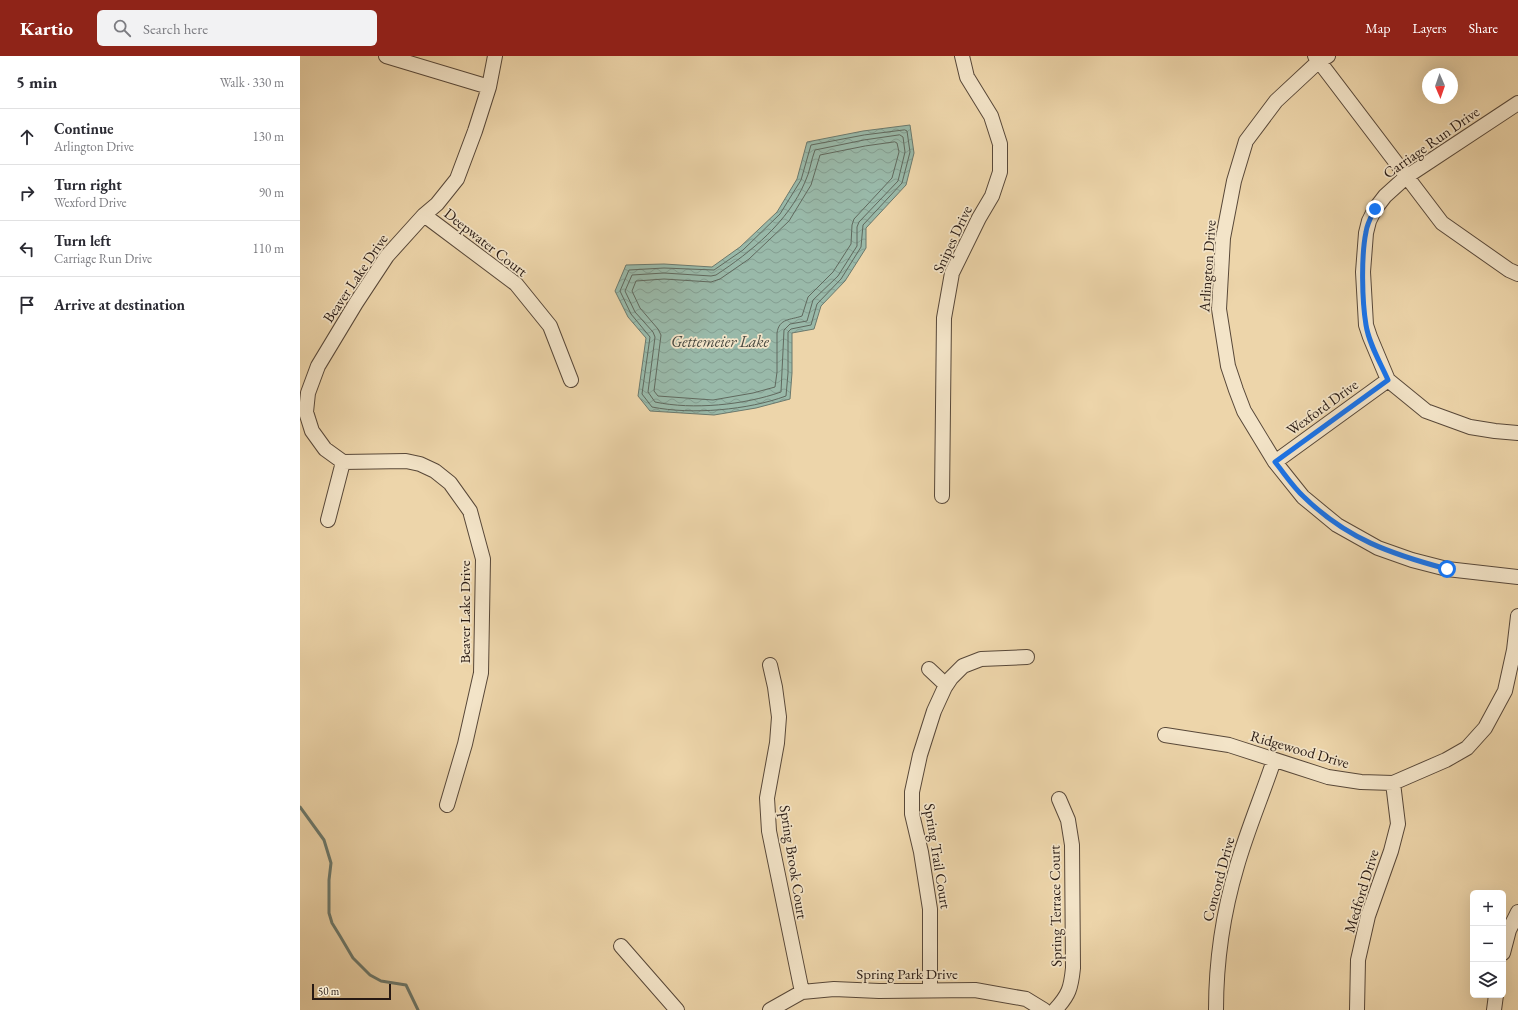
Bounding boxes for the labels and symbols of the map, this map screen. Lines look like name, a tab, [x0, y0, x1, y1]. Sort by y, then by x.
north arrow	[1422, 68, 1458, 104]
street label: Carriage Run Drive	[1379, 102, 1483, 182]
route end	[1366, 200, 1384, 218]
street label: Snipes Drive	[928, 202, 976, 276]
street label: Deepwater Court	[440, 204, 532, 281]
street label: Arlington Drive	[1194, 219, 1220, 314]
street label: Beaver Lake Drive	[318, 230, 392, 326]
water label: Gettemeier Lake	[671, 331, 770, 352]
street label: Wexford Drive	[1283, 375, 1362, 439]
street label: Beaver Lake Drive	[455, 560, 474, 664]
route start	[1438, 560, 1456, 578]
street label: Ridgewood Drive	[1248, 726, 1352, 772]
street label: Spring Trail Court	[920, 802, 956, 910]
street label: Spring Brook Court	[776, 804, 812, 921]
street label: Concord Drive	[1198, 834, 1238, 923]
street label: Spring Terrace Court	[1044, 845, 1066, 967]
street label: Medford Drive	[1339, 847, 1383, 935]
street label: Spring Park Drive	[856, 964, 958, 983]
scale bar	[312, 982, 391, 1001]

